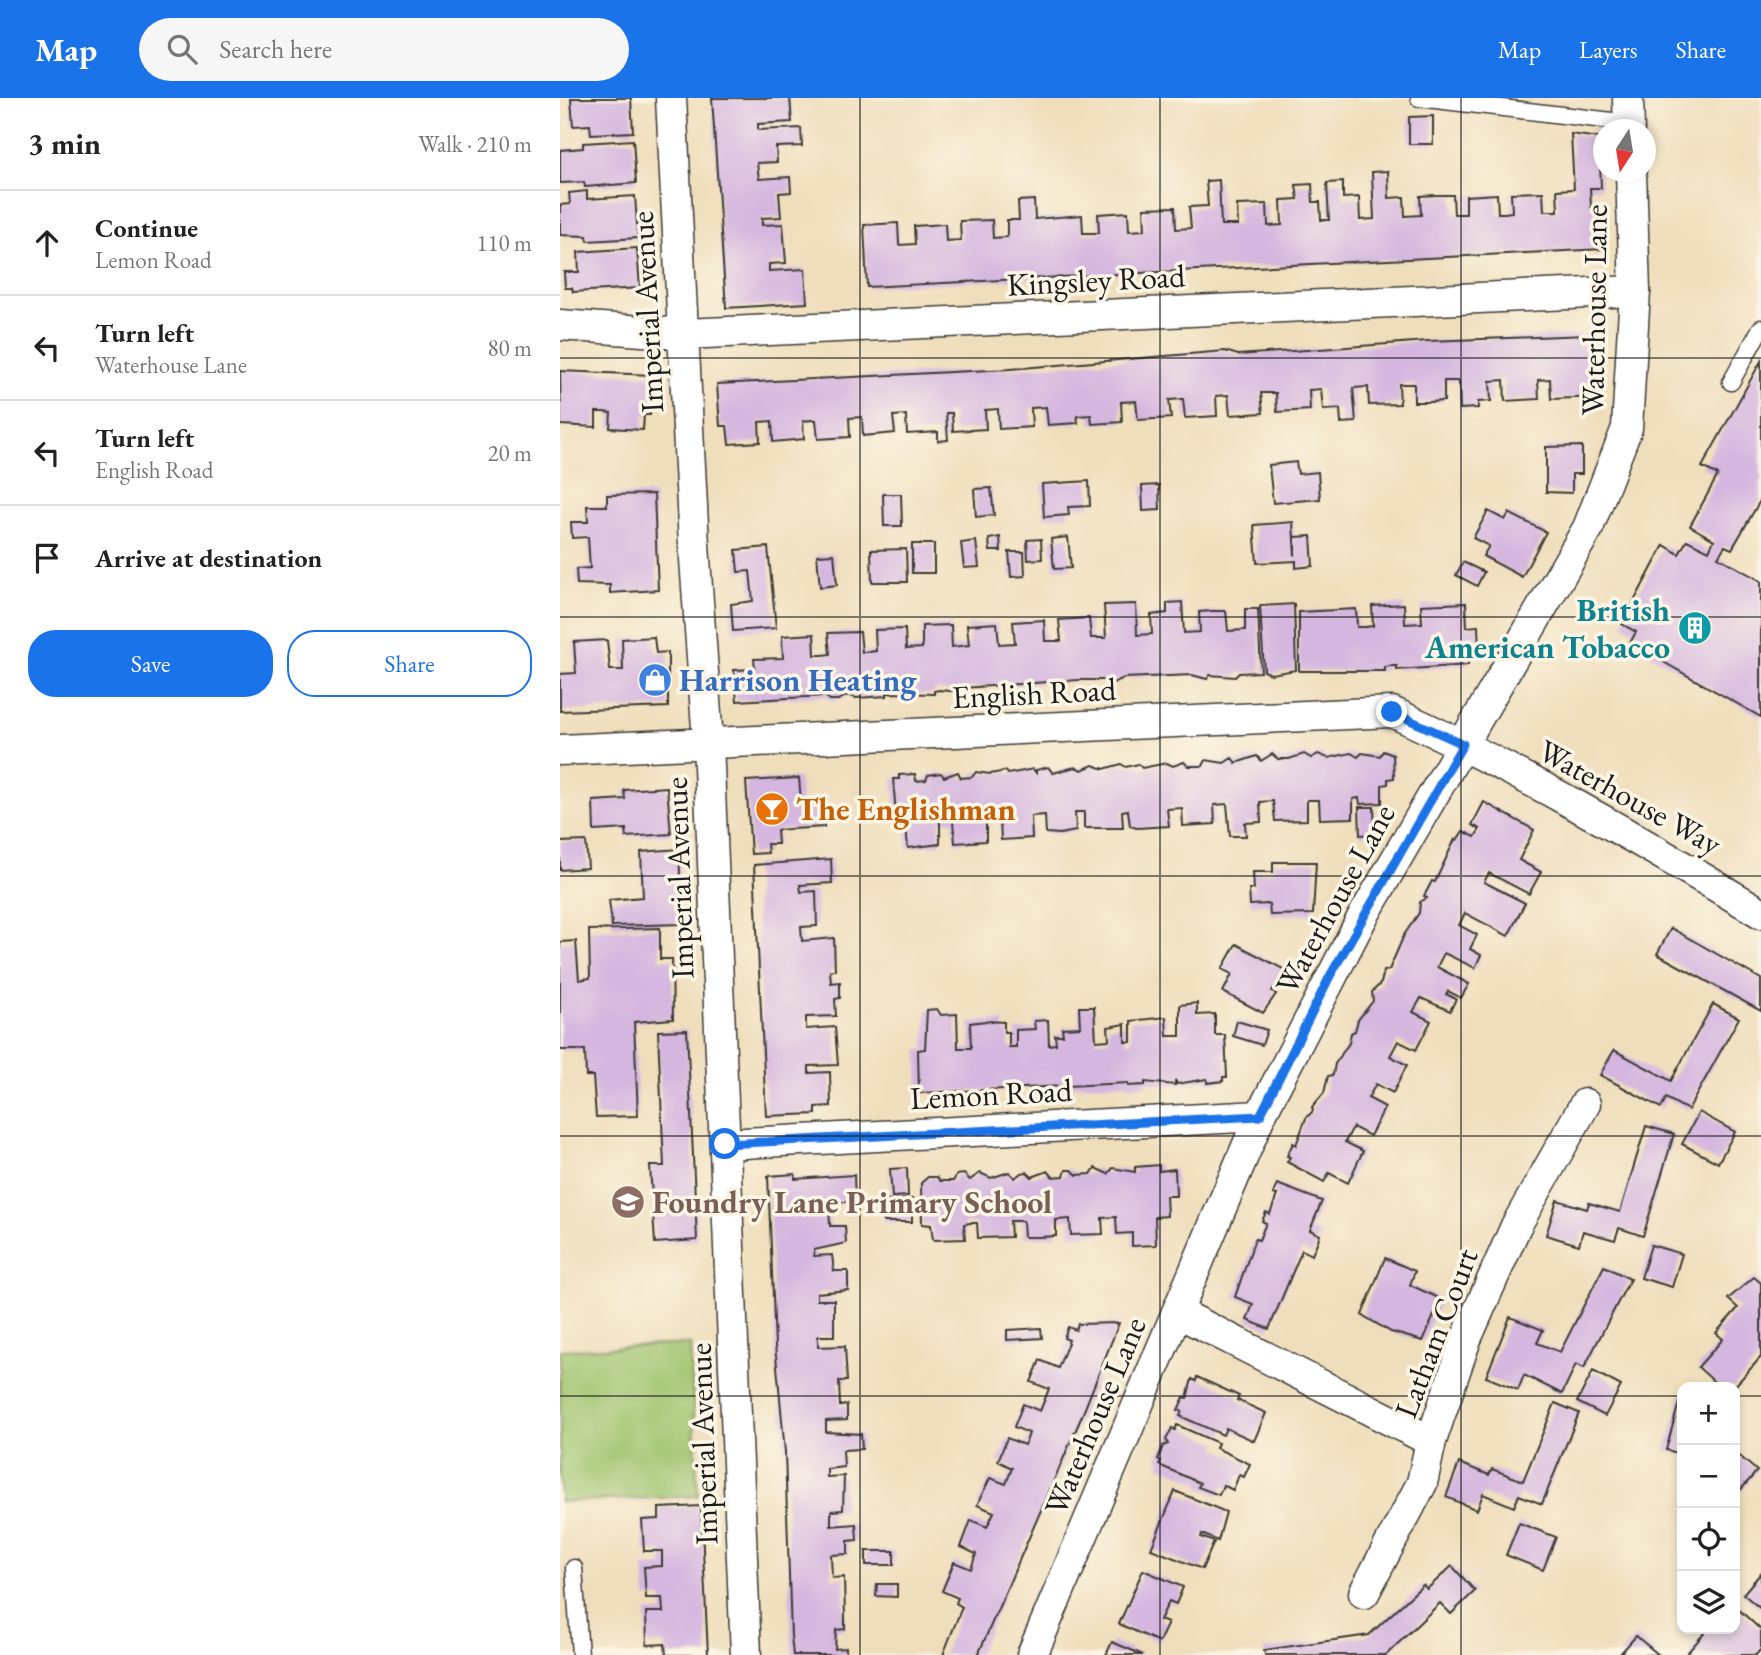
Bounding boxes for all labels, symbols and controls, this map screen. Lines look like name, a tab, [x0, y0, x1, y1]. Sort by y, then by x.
search box	[139, 18, 629, 81]
text: Map	[35, 28, 97, 71]
icon: search	[163, 30, 201, 68]
text: Search here	[219, 32, 332, 66]
text: Map	[1498, 34, 1541, 65]
text: Layers	[1579, 34, 1638, 65]
text: Share	[1676, 34, 1726, 65]
north arrow	[1593, 119, 1656, 182]
text: 3 min	[28, 124, 101, 163]
text: Walk · 210 m	[418, 129, 532, 159]
street label: Waterhouse Lane	[1571, 204, 1617, 416]
street label: Imperial Avenue	[621, 210, 673, 414]
text: Continue	[95, 211, 198, 245]
icon: ahead	[28, 224, 66, 262]
text: 110 m	[476, 228, 532, 258]
text: Lemon Road	[95, 245, 212, 275]
street label: Kingsley Road	[1006, 254, 1187, 306]
text: Turn left	[95, 316, 194, 350]
icon: left	[28, 329, 66, 367]
text: 80 m	[487, 333, 532, 363]
text: Waterhouse Lane	[95, 350, 247, 380]
text: Turn left	[95, 421, 194, 455]
icon: left	[28, 434, 66, 472]
text: 20 m	[487, 438, 532, 468]
text: English Road	[95, 455, 213, 485]
icon: arrive	[28, 539, 66, 577]
text: Arrive at destination	[95, 541, 322, 575]
place label: British American Tobacco	[1424, 589, 1670, 668]
building icon: British American Tobacco	[1676, 609, 1714, 647]
button: Save	[28, 630, 273, 697]
button: Share	[287, 630, 532, 697]
place label: Harrison Heating	[679, 659, 917, 701]
shop icon: Harrison Heating	[636, 661, 674, 699]
street label: English Road	[951, 668, 1118, 718]
route end	[1376, 696, 1407, 727]
street label: Waterhouse Way	[1531, 729, 1730, 865]
street label: Imperial Avenue	[654, 776, 704, 980]
place label: The Englishman	[796, 788, 1016, 830]
bar icon: The Englishman	[753, 790, 791, 828]
street label: Waterhouse Lane	[1265, 796, 1405, 1002]
street label: Lemon Road	[909, 1069, 1074, 1119]
route start	[709, 1128, 740, 1159]
place label: Foundry Lane Primary School	[652, 1181, 1052, 1223]
school or university icon: Foundry Lane Primary School	[609, 1183, 647, 1221]
street label: Latham Court	[1384, 1242, 1488, 1424]
street label: Waterhouse Lane	[1034, 1311, 1156, 1521]
street label: Imperial Avenue	[678, 1342, 728, 1546]
map controls	[1677, 1382, 1740, 1634]
button: +	[1677, 1382, 1740, 1445]
button: −	[1677, 1445, 1740, 1508]
button: locate	[1677, 1508, 1740, 1571]
button: layers	[1677, 1571, 1740, 1634]

